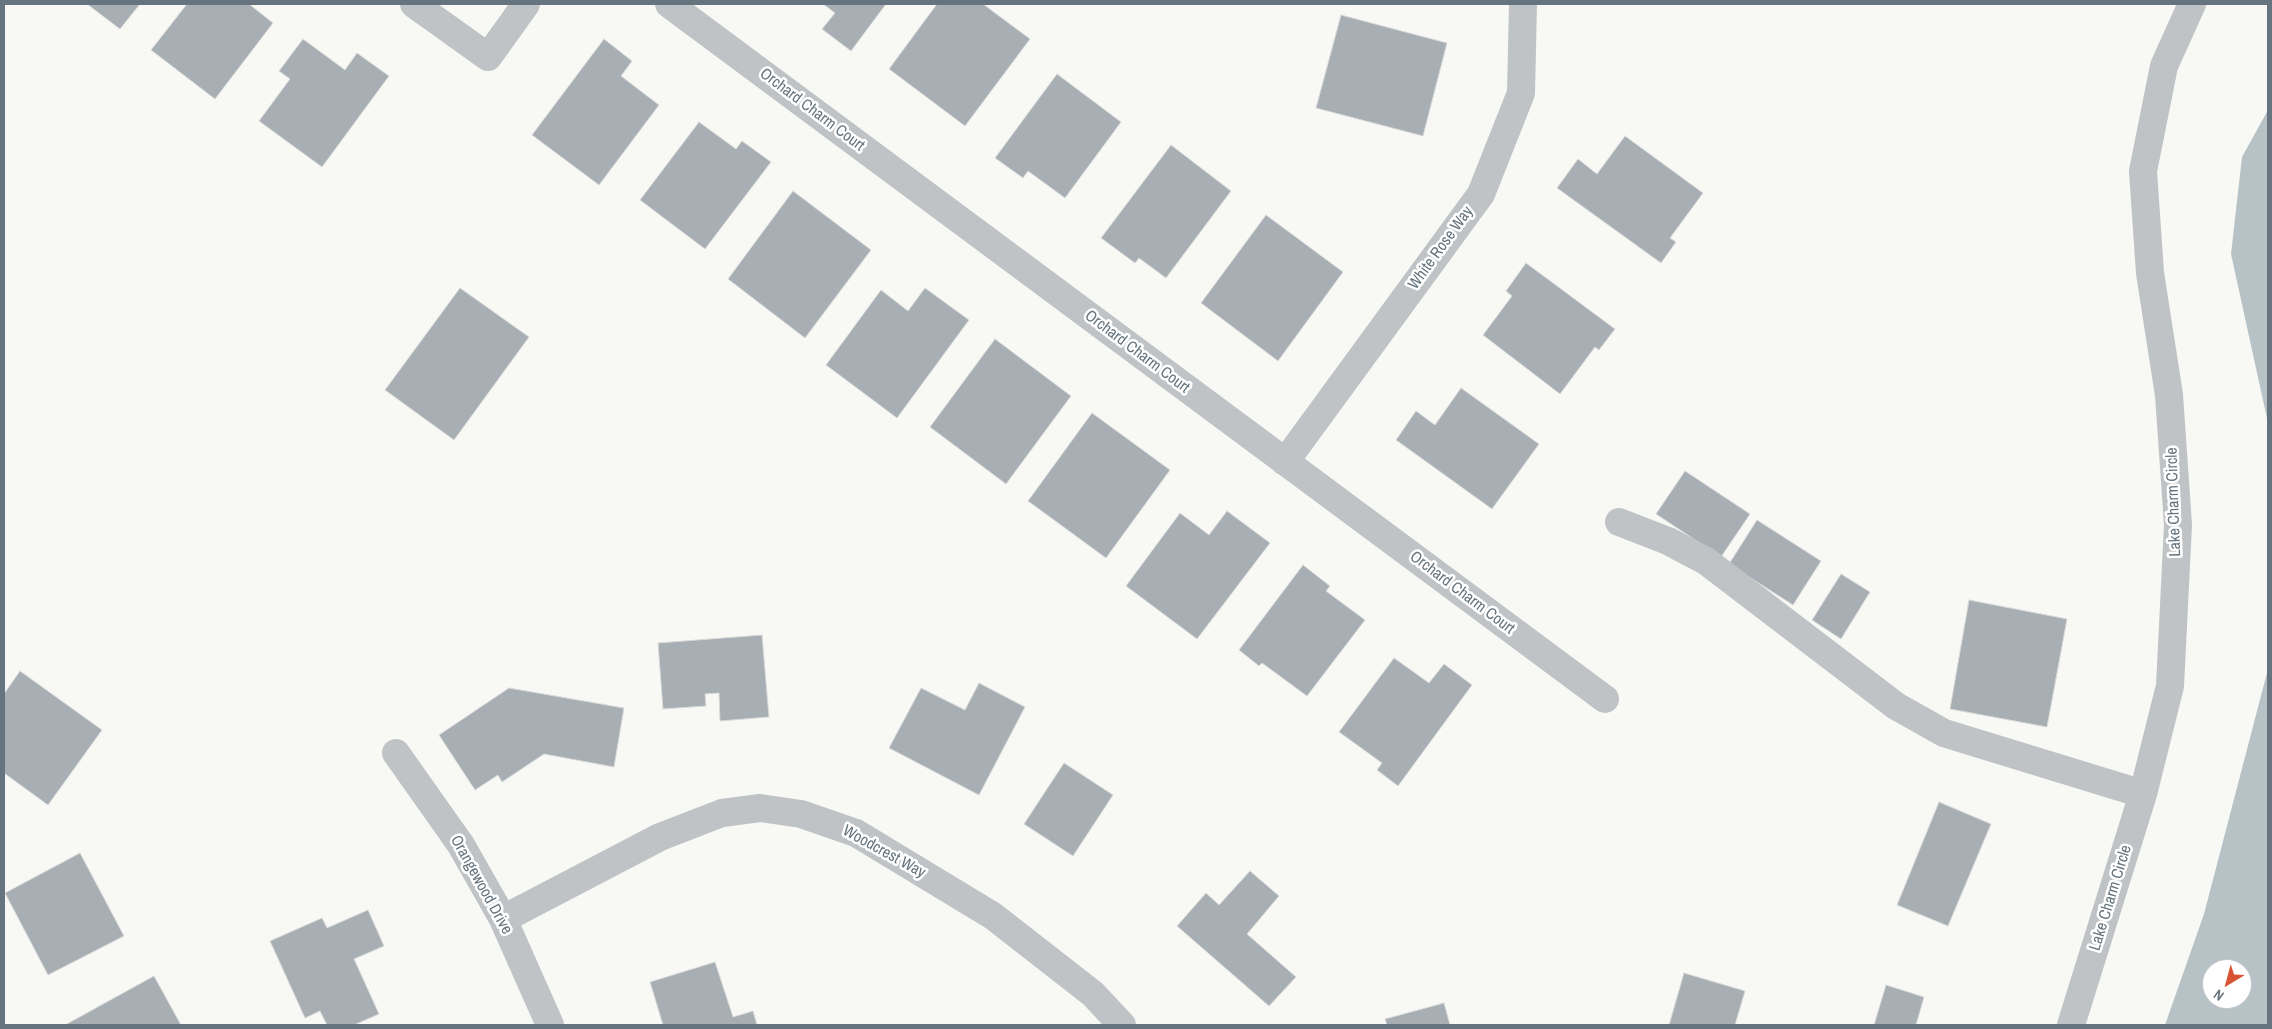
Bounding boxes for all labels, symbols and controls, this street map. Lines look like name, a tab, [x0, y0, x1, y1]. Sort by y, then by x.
street label: Orchard Charm Court	[756, 64, 868, 156]
street label: White Rose Way	[1404, 203, 1478, 293]
street label: Orchard Charm Court	[1081, 306, 1193, 398]
street label: Lake Charm Circle	[2162, 447, 2186, 557]
street label: Orchard Charm Court	[1406, 547, 1518, 639]
street label: Woodcrest Way	[839, 821, 929, 883]
street label: Orangewood Drive	[446, 832, 516, 938]
street label: Lake Charm Circle	[2086, 843, 2136, 953]
north arrow	[2202, 959, 2252, 1009]
text: N	[2210, 986, 2227, 1005]

